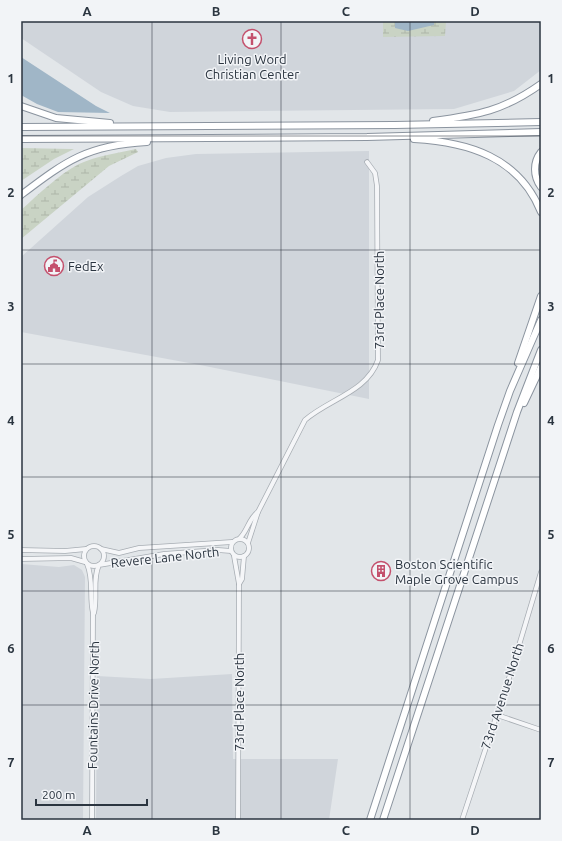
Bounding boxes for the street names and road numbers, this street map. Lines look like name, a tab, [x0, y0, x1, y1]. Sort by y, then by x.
street label: 73rd Place North	[372, 251, 386, 349]
street label: Revere Lane North	[110, 544, 220, 570]
street label: Fountains Drive North	[85, 641, 101, 769]
street label: 73rd Avenue North	[478, 641, 526, 751]
street label: 73rd Place North	[232, 653, 246, 751]

